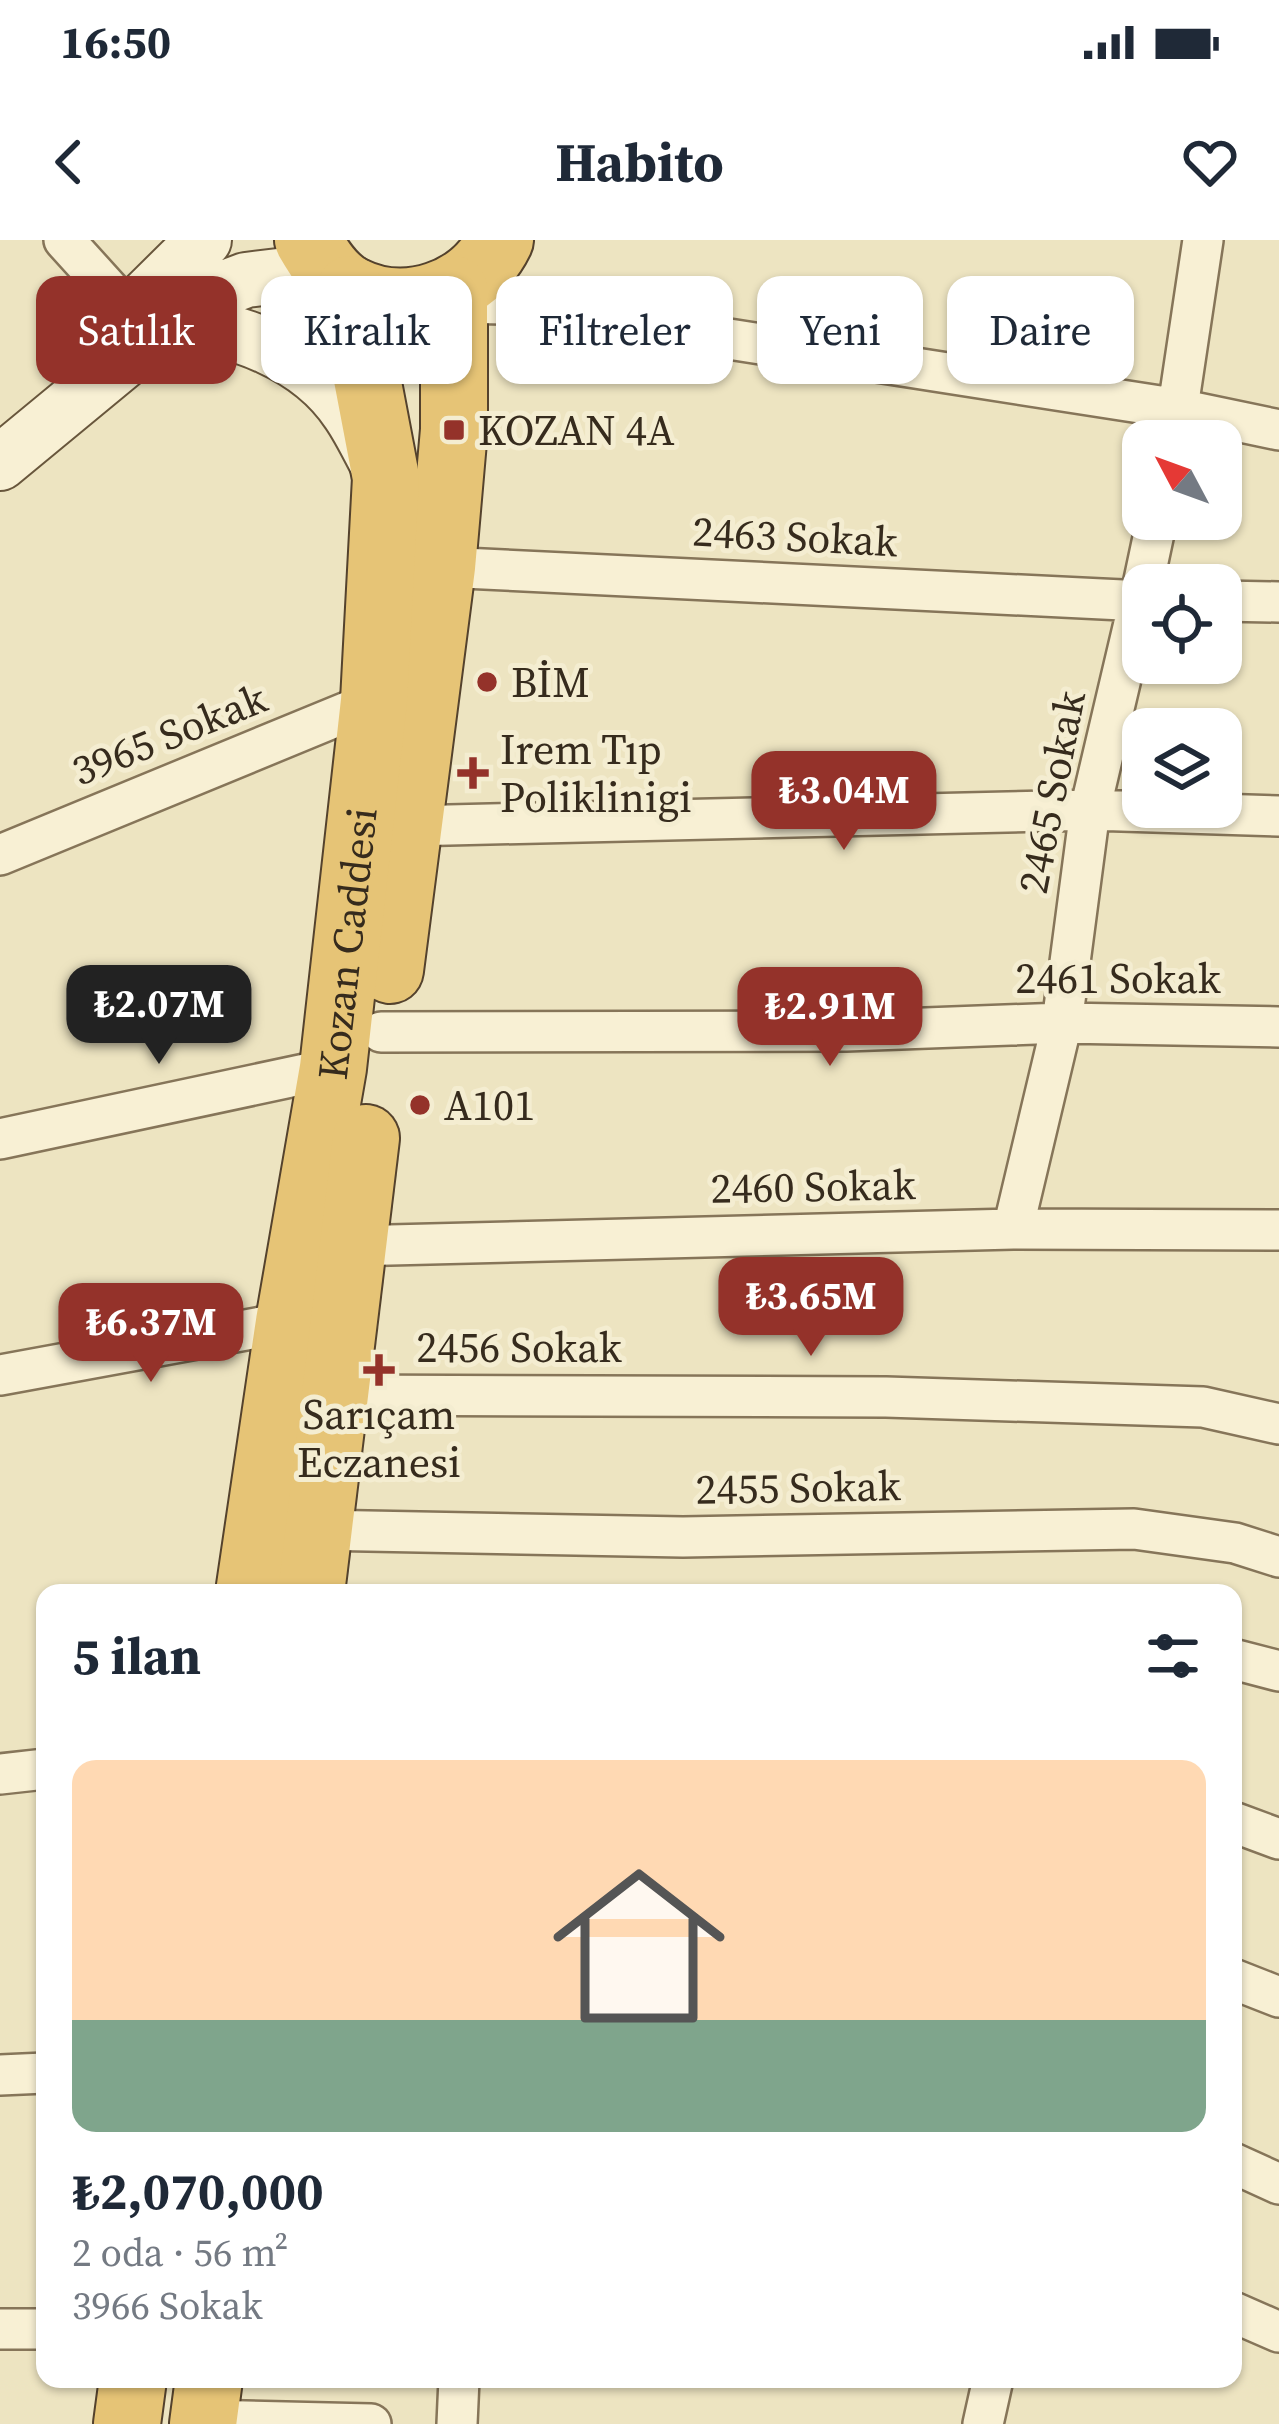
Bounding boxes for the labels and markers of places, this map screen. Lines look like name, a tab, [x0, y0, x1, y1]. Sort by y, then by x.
place label: KOZAN 4A	[478, 401, 675, 459]
marker: KOZAN 4A	[441, 417, 467, 443]
place label: BİM	[511, 653, 590, 711]
marker: BİM	[474, 669, 500, 695]
place label: Irem Tıp Poliklinigi	[500, 720, 692, 826]
pin: ₺3.04M	[746, 751, 942, 853]
marker: Irem Tıp Poliklinigi	[457, 757, 489, 789]
pin: ₺2.07M	[61, 965, 257, 1067]
pin: ₺2.91M	[732, 967, 928, 1069]
place label: A101	[444, 1076, 535, 1134]
marker: A101	[407, 1092, 433, 1118]
pin: ₺3.65M	[713, 1257, 909, 1359]
pin: ₺6.37M	[53, 1283, 249, 1385]
marker: Sarıçam Eczanesi	[366, 1357, 392, 1383]
place label: Sarıçam Eczanesi	[297, 1385, 461, 1491]

